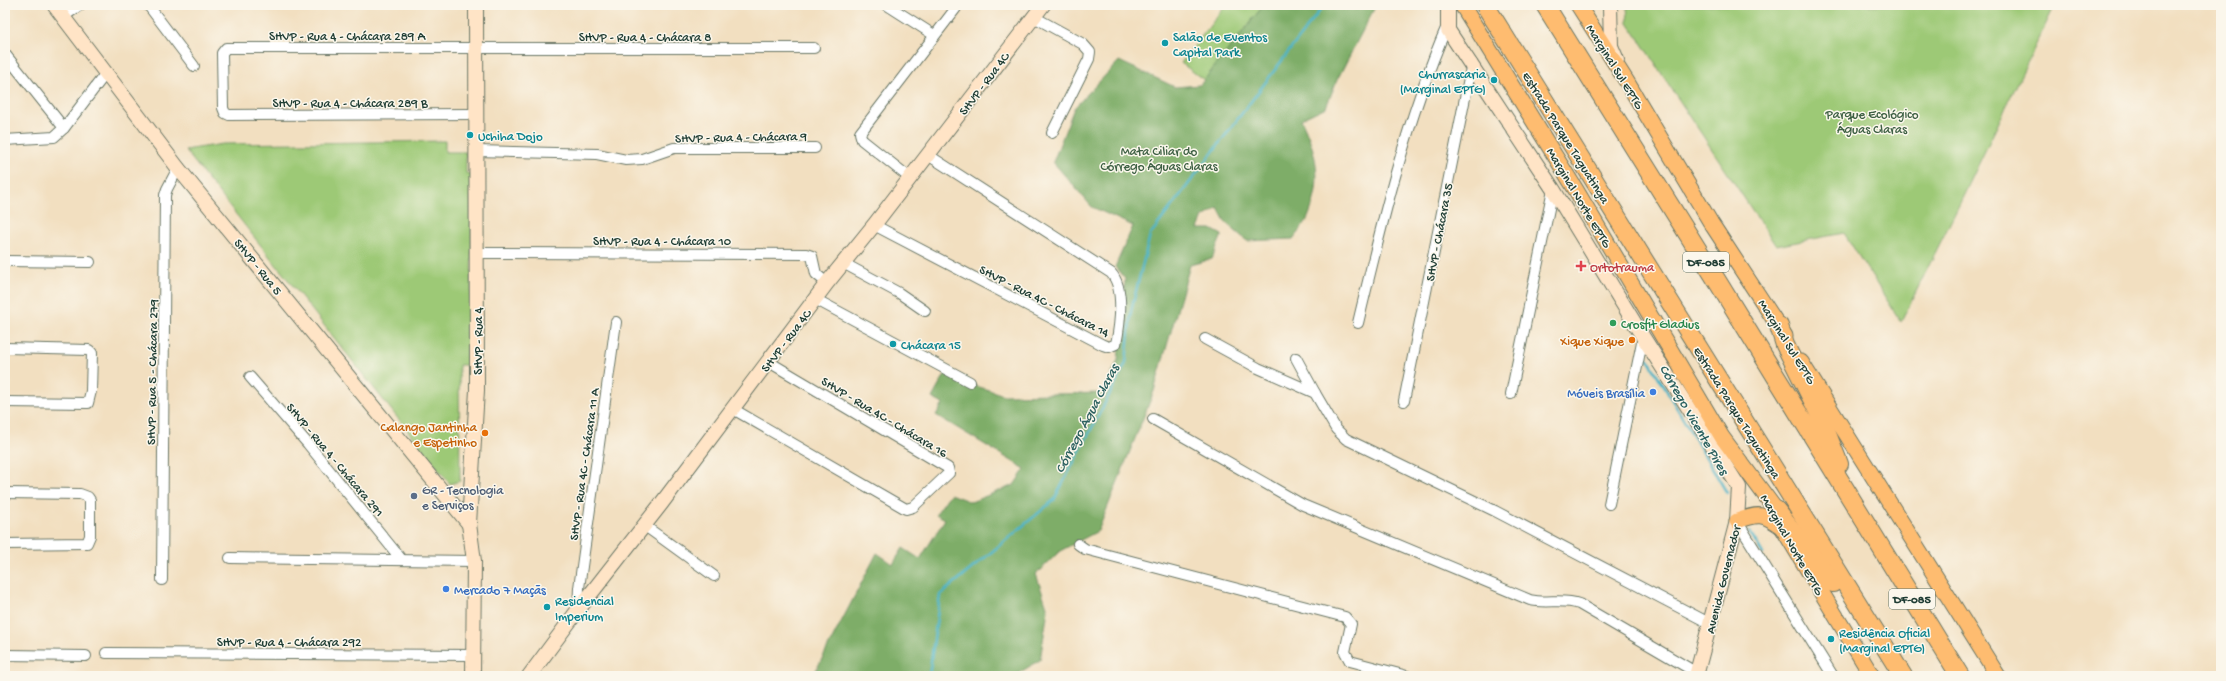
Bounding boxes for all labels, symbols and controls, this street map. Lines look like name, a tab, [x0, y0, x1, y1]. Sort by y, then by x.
street label: Marginal Sul EPTG	[1582, 22, 1646, 113]
street label: SHVP - Rua 4 - Chácara 289 A	[269, 30, 426, 45]
street label: SHVP - Rua 4 - Chácara 8	[579, 31, 711, 46]
place label: Salão de Eventos Capital Park	[1173, 31, 1268, 61]
marker: Salão de Eventos Capital Park	[1160, 38, 1170, 48]
street label: SHVP - Rua 4C	[957, 49, 1014, 119]
place label: Churrascaria (Marginal EPTG)	[1400, 68, 1487, 98]
street label: Estrada Parque Taguatinga	[1518, 70, 1612, 208]
marker: Churrascaria (Marginal EPTG)	[1489, 75, 1499, 85]
street label: SHVP - Rua 4 - Chácara 289 B	[272, 97, 428, 112]
park label: Parque Ecológico Águas Claras	[1825, 108, 1919, 138]
marker: Uchiha Dojo	[465, 130, 475, 140]
place label: Uchiha Dojo	[478, 130, 543, 145]
street label: SHVP - Rua 4 - Chácara 9	[675, 130, 808, 147]
park label: Mata Ciliar do Córrego Águas Claras	[1101, 145, 1219, 175]
street label: Marginal Norte EPTG	[1542, 146, 1614, 252]
street label: SHVP - Chácara 35	[1424, 182, 1457, 283]
street label: SHVP - Rua 4 - Chácara 10	[593, 235, 732, 250]
street label: SHVP - Rua 5	[230, 236, 284, 299]
road number: DF-085	[1683, 252, 1729, 272]
marker: Ortotrauma	[1575, 260, 1587, 272]
place label: Ortotrauma	[1590, 261, 1655, 276]
street label: SHVP - Rua 4C - Chácara 14	[976, 263, 1111, 342]
street label: Marginal Sul EPTG	[1754, 297, 1818, 388]
street label: SHVP - Rua 5 - Chácara 279	[145, 299, 162, 445]
street label: SHVP - Rua 4C	[759, 306, 816, 376]
street label: SHVP - Rua 4	[472, 307, 487, 375]
marker: Crosfit Gladius	[1608, 318, 1618, 328]
place label: Crosfit Gladius	[1621, 318, 1700, 333]
place label: Xique Xique	[1559, 335, 1624, 350]
marker: Xique Xique	[1627, 335, 1637, 345]
marker: Chácara 15	[888, 339, 898, 349]
place label: Chácara 15	[901, 339, 961, 354]
street label: Estrada Parque Taguatinga	[1689, 345, 1783, 483]
water label: Córrego Água Claras	[1052, 360, 1125, 476]
water label: Córrego Vicente Pires	[1654, 362, 1732, 480]
street label: SHVP - Rua 4C - Chácara 16	[818, 375, 950, 462]
street label: SHVP - Rua 4C - Chácara 11 A	[567, 386, 604, 542]
place label: Móveis Brasília	[1567, 387, 1646, 402]
marker: Móveis Brasília	[1648, 387, 1658, 397]
street label: SHVP - Rua 4 - Chácara 291	[282, 401, 386, 520]
place label: Calango Jantinha e Espetinho	[380, 421, 478, 451]
marker: Calango Jantinha e Espetinho	[480, 428, 490, 438]
place label: GR - Tecnologia e Serviços	[422, 484, 504, 514]
marker: GR - Tecnologia e Serviços	[409, 491, 419, 501]
street label: Marginal Norte EPTG	[1756, 492, 1826, 599]
street label: Avenida Governador	[1704, 522, 1746, 635]
marker: Mercado 7 Maçãs	[441, 584, 451, 594]
place label: Mercado 7 Maçãs	[454, 584, 547, 599]
road number: DF-085	[1889, 589, 1935, 609]
place label: Residencial Imperium	[555, 595, 614, 625]
marker: Residencial Imperium	[542, 602, 552, 612]
place label: Residência Oficial (Marginal EPTG)	[1839, 627, 1930, 657]
marker: Residência Oficial (Marginal EPTG)	[1826, 634, 1836, 644]
street label: SHVP - Rua 4 - Chácara 292	[217, 636, 362, 651]

